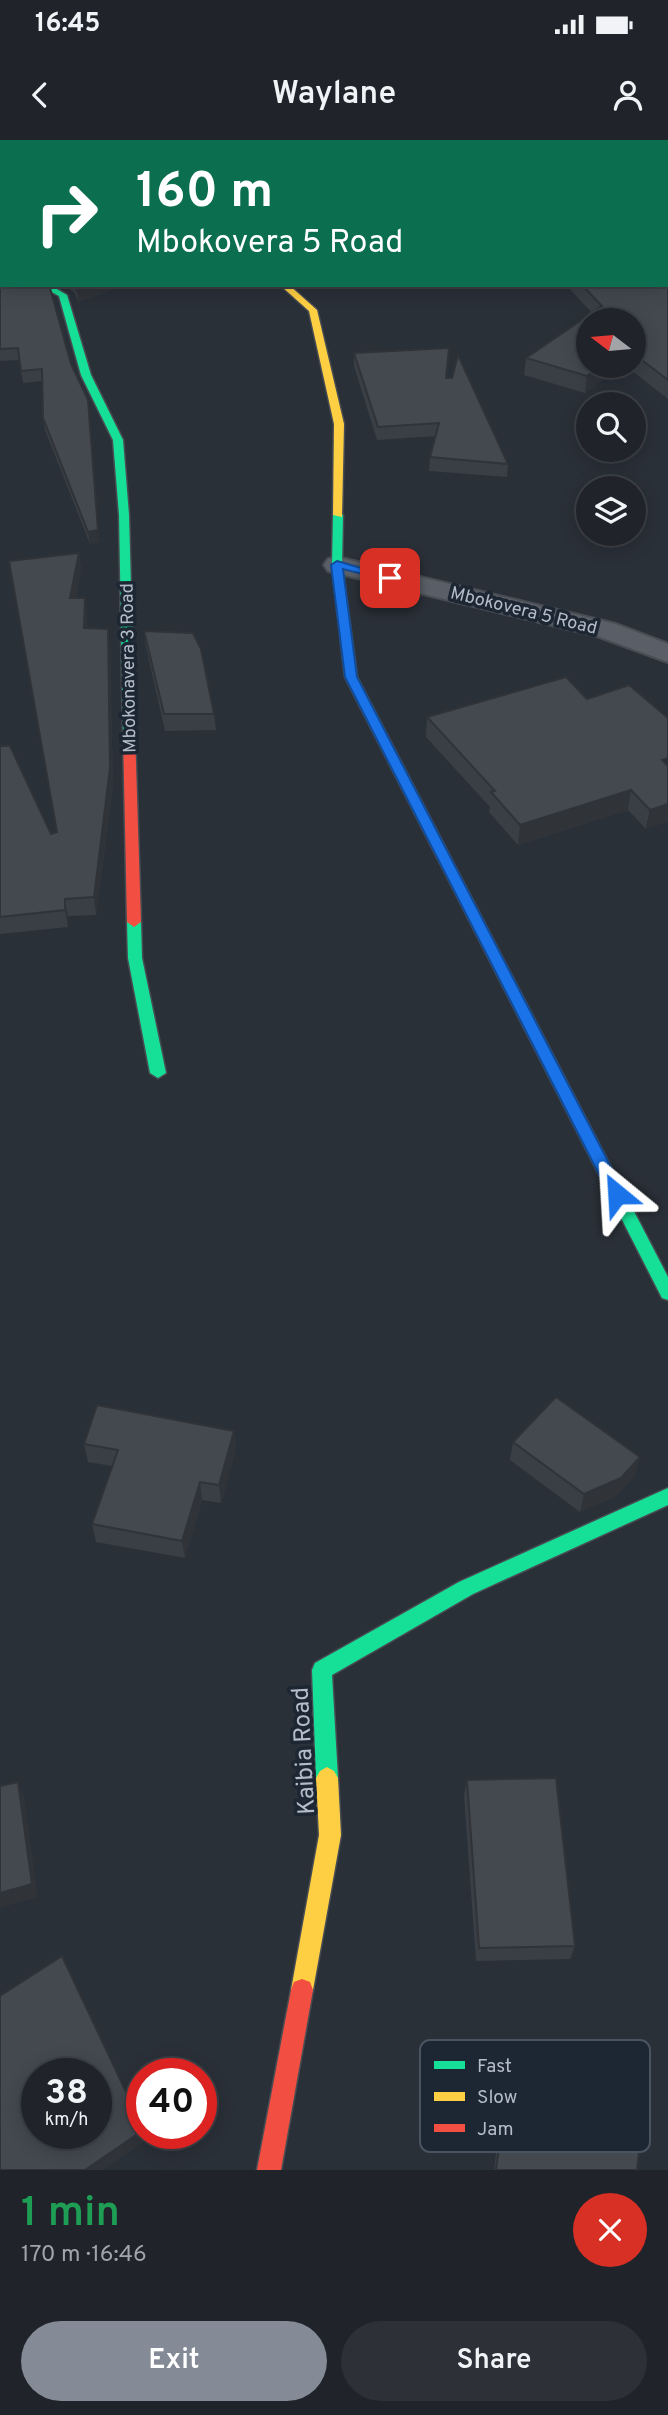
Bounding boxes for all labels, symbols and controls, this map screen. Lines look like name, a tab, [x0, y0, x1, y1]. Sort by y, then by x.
text: 16:45	[35, 8, 100, 41]
text: Waylane	[272, 75, 396, 115]
icon: back	[21, 76, 59, 114]
icon: person	[609, 76, 647, 114]
text: 160 m	[136, 163, 273, 225]
icon: right	[21, 168, 112, 259]
text: Mbokovera 5 Road	[136, 224, 403, 264]
north arrow	[576, 308, 646, 378]
map controls	[576, 308, 646, 546]
button: search	[576, 392, 646, 462]
button: layers	[576, 476, 646, 546]
pin	[360, 548, 420, 608]
icon: arrive	[371, 559, 409, 597]
street label: Mbokovera 5 Road	[448, 582, 599, 641]
street label: Mbokonavera 3 Road	[117, 583, 142, 753]
position arrow	[580, 1157, 654, 1231]
street label: Kaibia Road	[287, 1686, 323, 1815]
legend	[420, 2040, 650, 2152]
text: Fast	[477, 2055, 512, 2079]
speed limit sign: 40	[126, 2058, 217, 2149]
text: 38	[45, 2072, 88, 2116]
text: Slow	[477, 2086, 517, 2110]
text: km/h	[45, 2109, 88, 2132]
text: Jam	[477, 2118, 514, 2142]
text: 1 min	[21, 2188, 120, 2241]
button: close	[573, 2193, 647, 2267]
text: 170 m · 16:46	[21, 2241, 147, 2270]
button: Exit	[21, 2321, 327, 2401]
button: Share	[341, 2321, 647, 2401]

